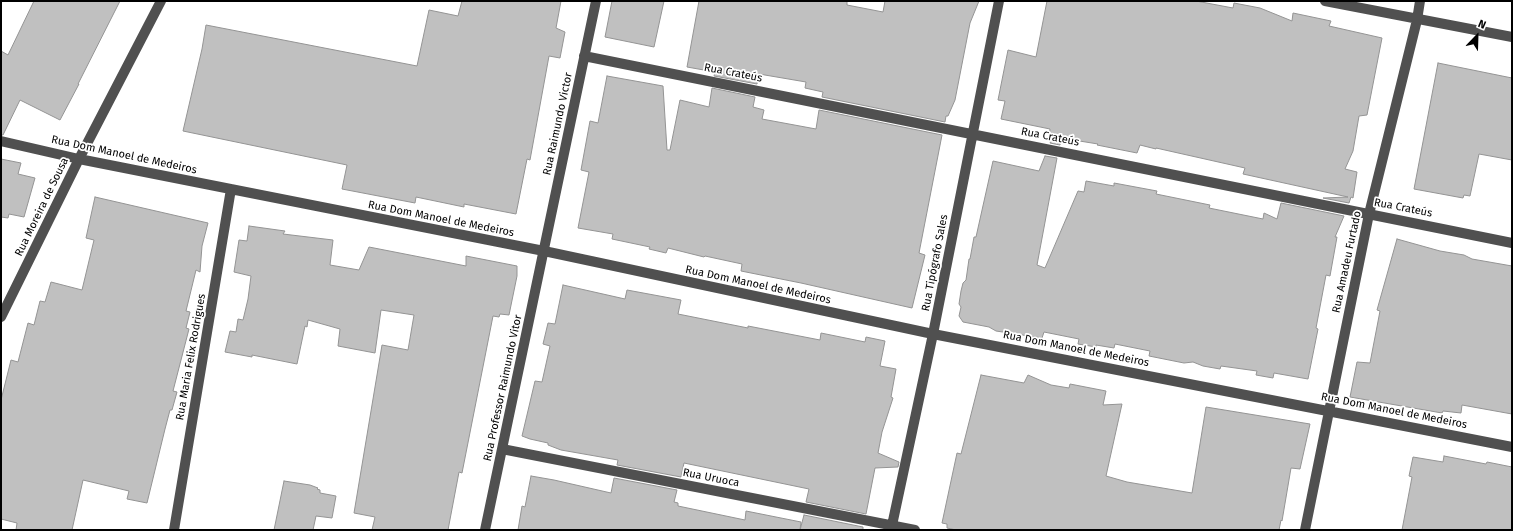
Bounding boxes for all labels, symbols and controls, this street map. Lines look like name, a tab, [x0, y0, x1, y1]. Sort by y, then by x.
north arrow	[1457, 16, 1497, 56]
text: N	[1476, 17, 1488, 32]
street label: Rua Crateús	[703, 61, 763, 85]
street label: Rua Raimundo Victor	[541, 71, 575, 177]
street label: Rua Crateús	[1020, 125, 1080, 149]
street label: Rua Dom Manoel de Medeiros	[50, 133, 198, 177]
street label: Rua Moreira de Sousa	[12, 156, 72, 258]
street label: Rua Crateús	[1373, 196, 1433, 220]
street label: Rua Dom Manoel de Medeiros	[367, 198, 515, 240]
street label: Rua Amadeu Furtado	[1330, 210, 1364, 314]
street label: Rua Tipógrafo Sales	[919, 213, 951, 313]
street label: Rua Dom Manoel de Medeiros	[684, 263, 832, 307]
street label: Rua Maria Felix Rodrigues	[173, 293, 209, 421]
street label: Rua Professor Raimundo Vitor	[481, 314, 525, 462]
street label: Rua Dom Manoel de Medeiros	[1002, 328, 1150, 370]
street label: Rua Dom Manoel de Medeiros	[1320, 390, 1468, 432]
street label: Rua Uruoca	[682, 466, 740, 490]

